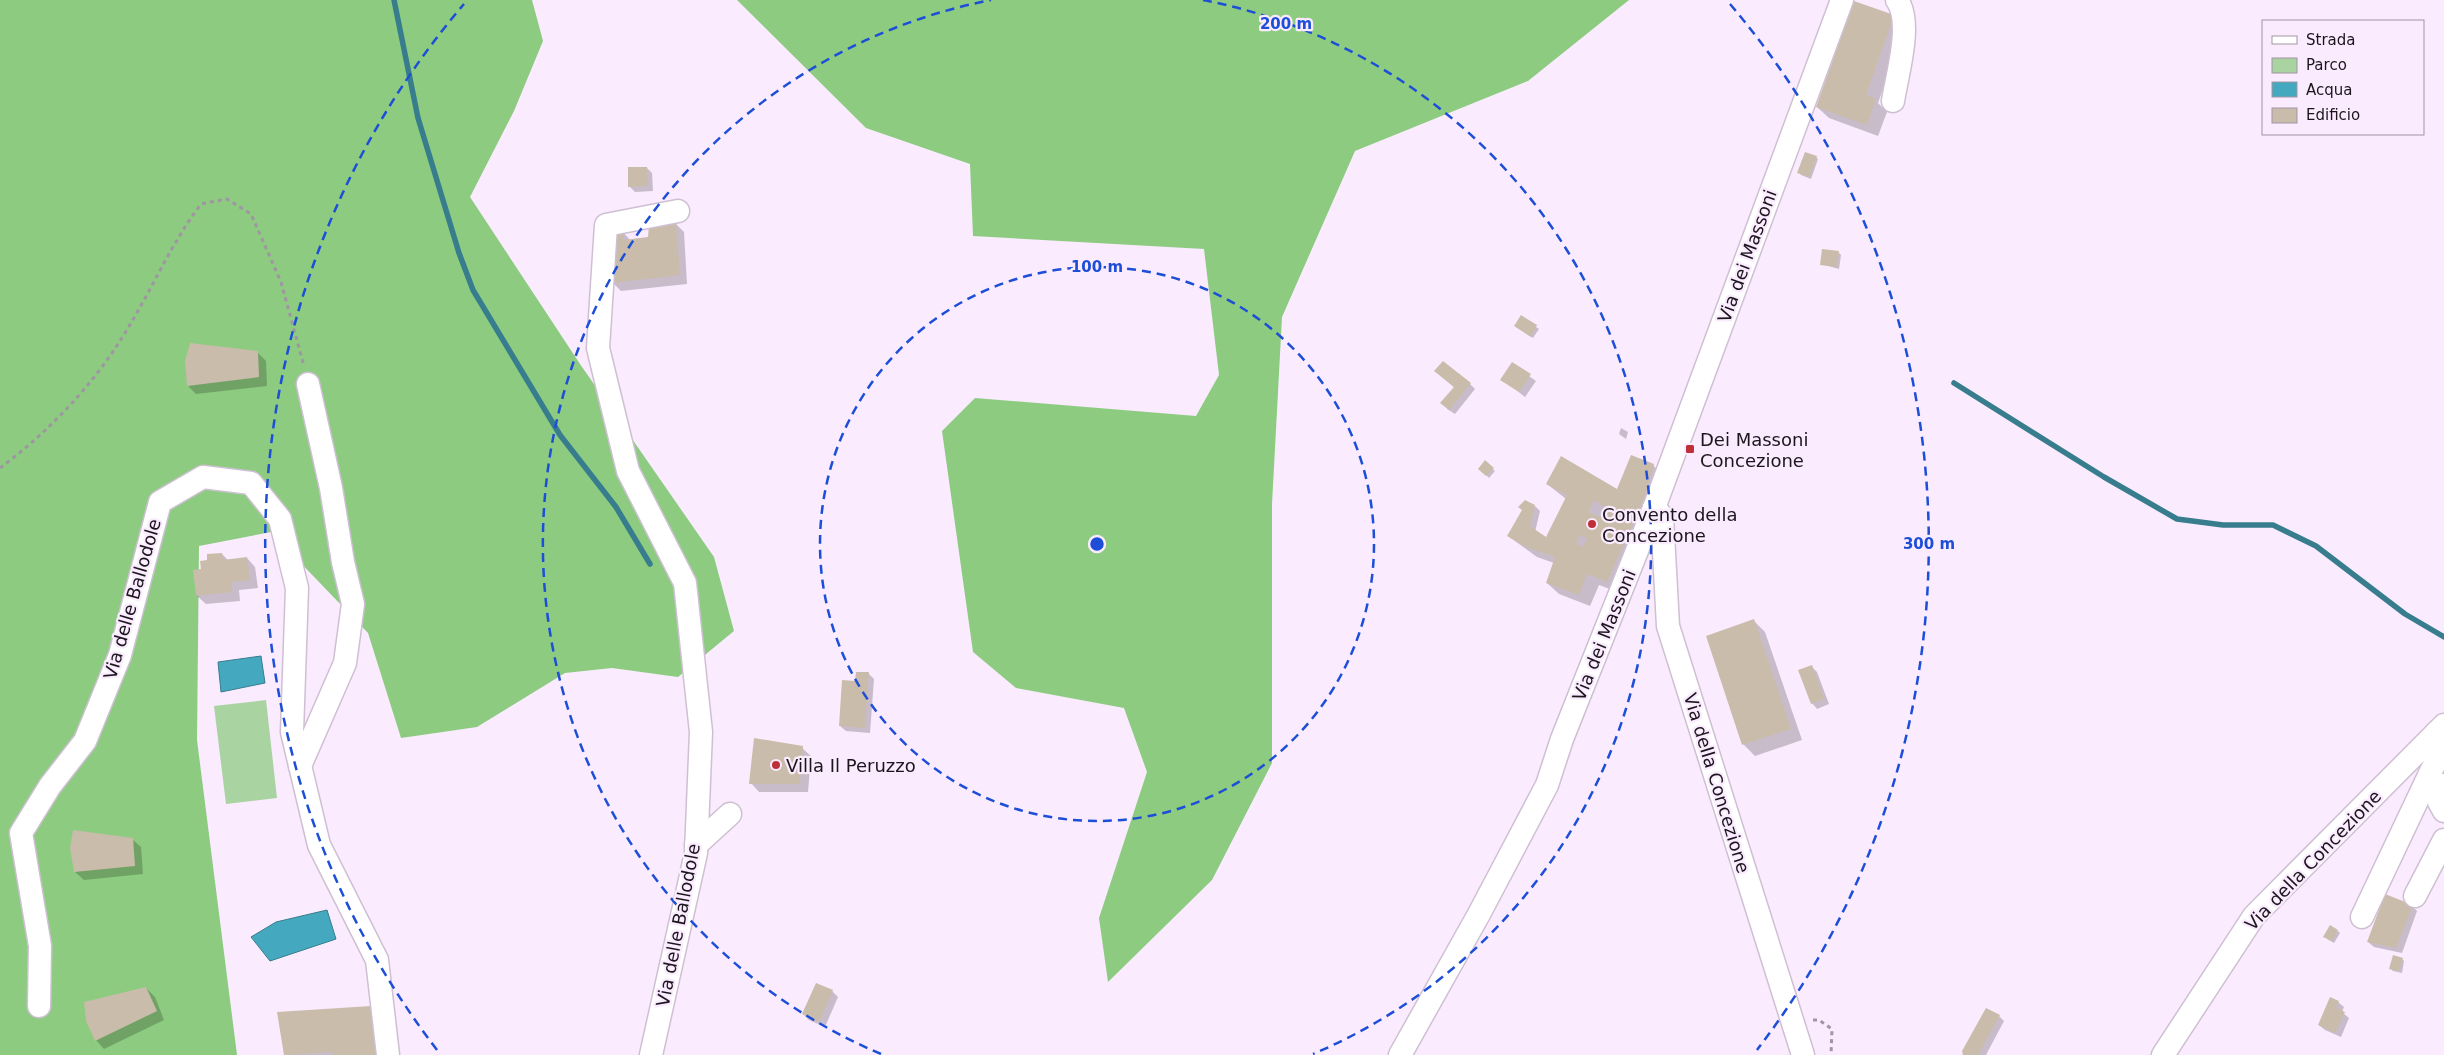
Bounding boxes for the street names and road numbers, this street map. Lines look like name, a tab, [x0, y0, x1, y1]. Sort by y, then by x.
street label: Via dei Massoni	[1713, 187, 1781, 325]
street label: Via delle Ballodole	[99, 516, 165, 682]
street label: Via dei Massoni	[1568, 566, 1640, 704]
street label: Via della Concezione	[1680, 691, 1754, 875]
street label: Via della Concezione	[2241, 786, 2385, 934]
street label: Via delle Ballodole	[652, 842, 704, 1008]

